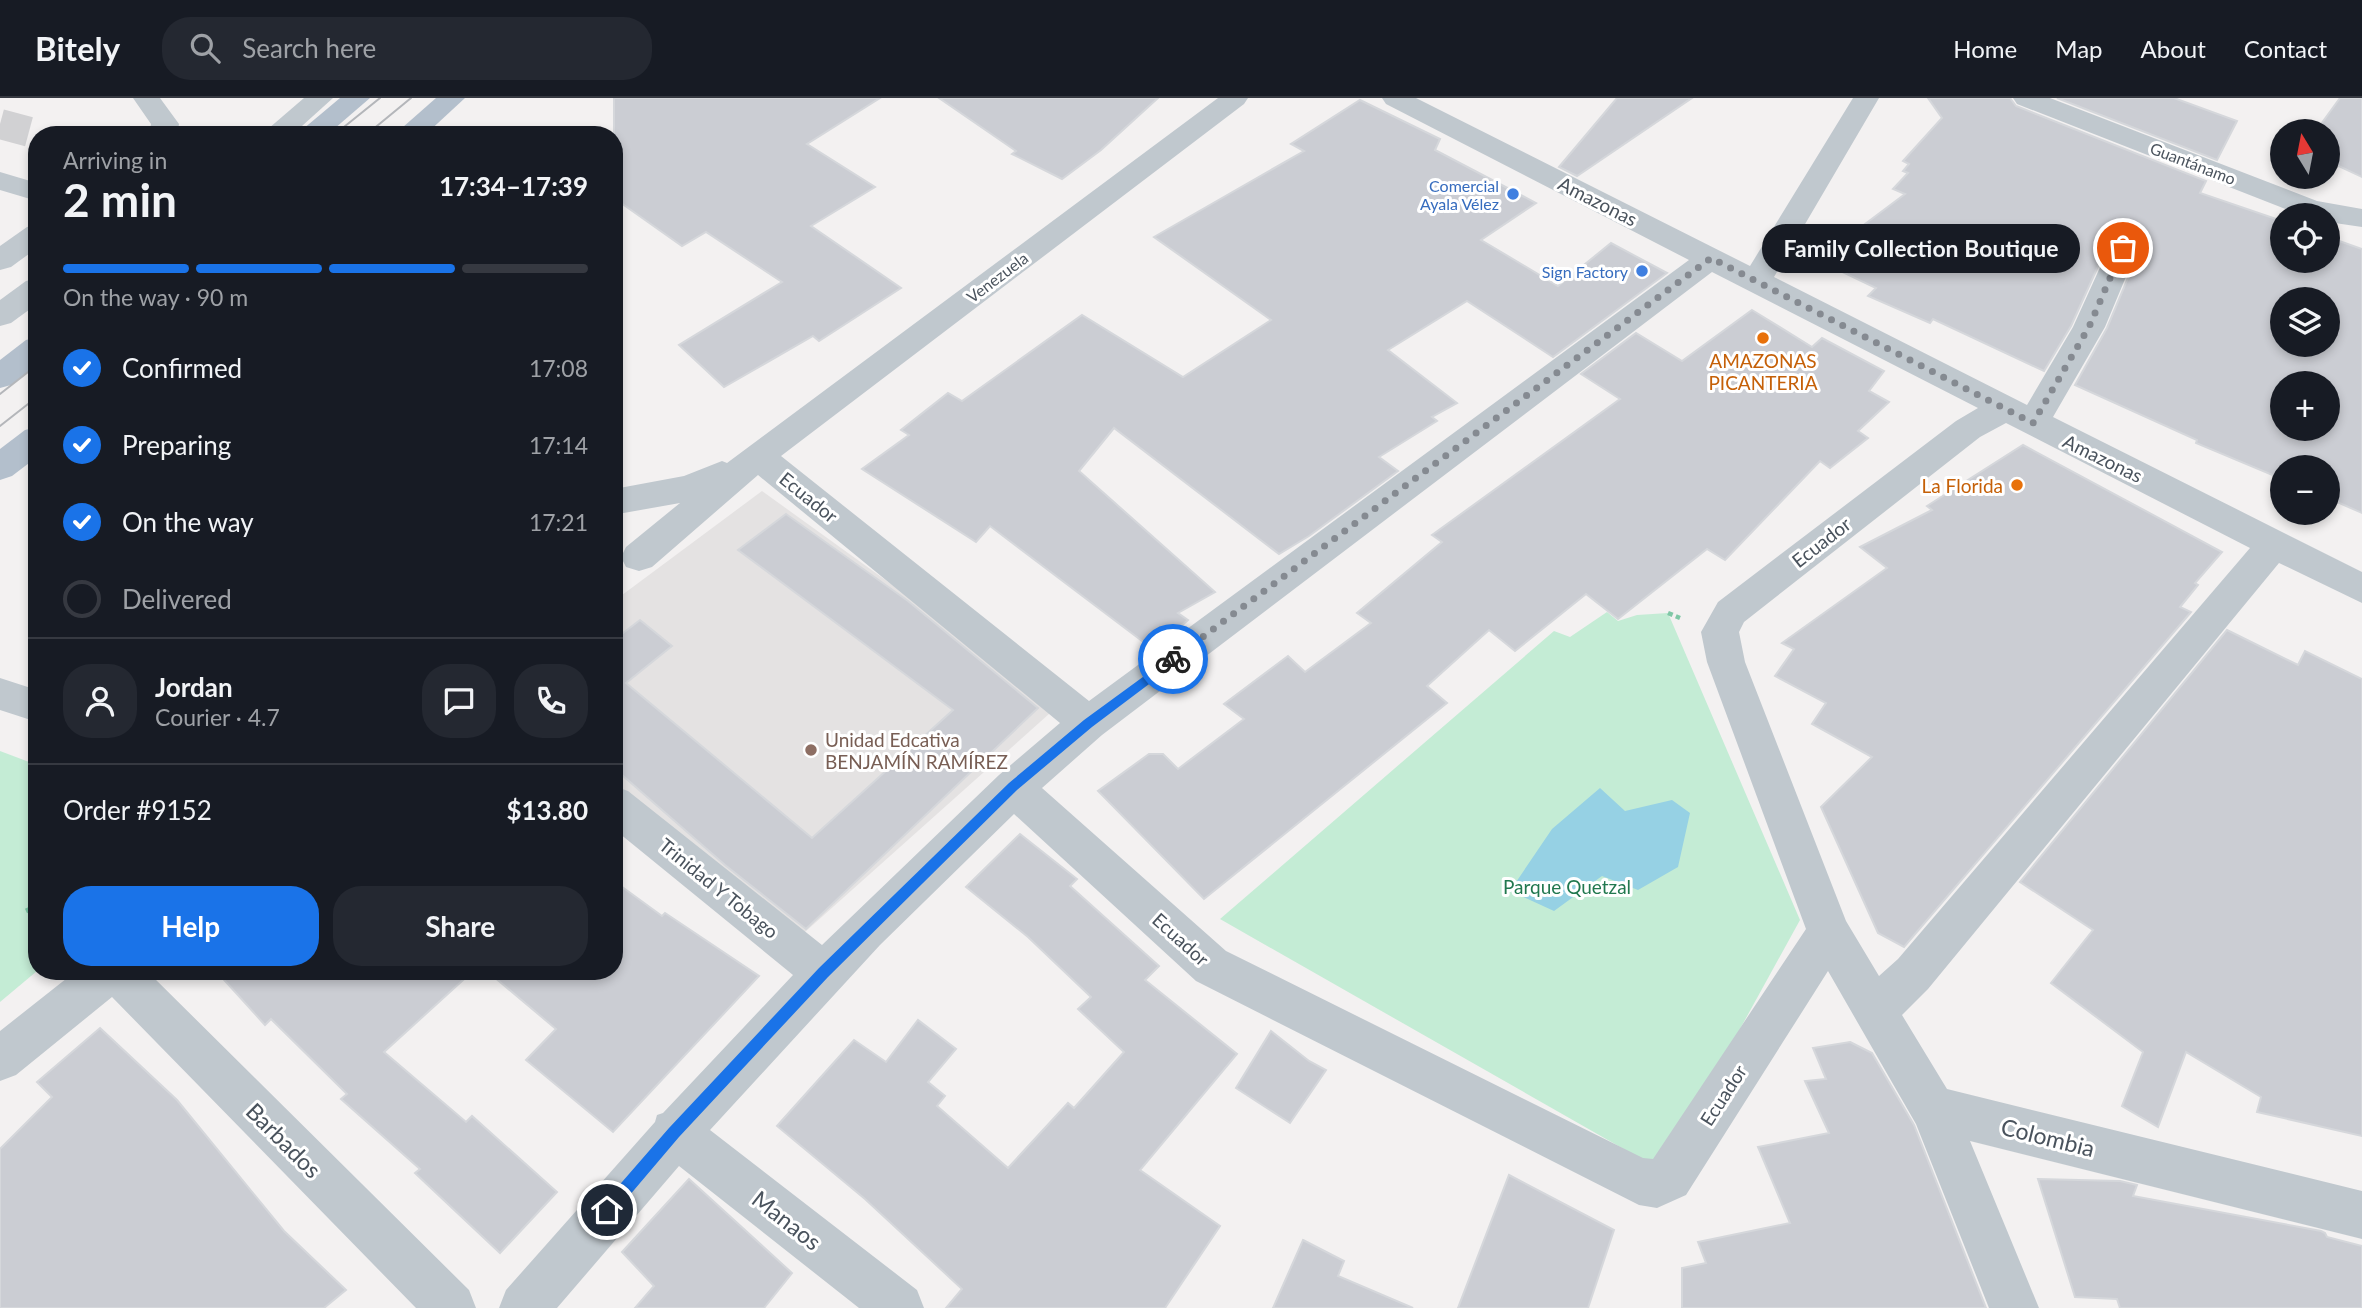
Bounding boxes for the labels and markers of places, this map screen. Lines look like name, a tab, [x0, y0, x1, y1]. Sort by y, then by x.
place label: Comercial Ayala Vélez	[1420, 176, 1499, 213]
marker: Comercial Ayala Vélez	[1505, 186, 1521, 202]
pin	[2093, 218, 2153, 278]
callout: Family Collection Boutique	[1762, 223, 2081, 272]
place label: Sign Factory	[1542, 262, 1629, 281]
marker: Sign Factory	[1634, 263, 1650, 279]
marker: AMAZONAS PICANTERIA	[1755, 330, 1771, 346]
place label: AMAZONAS PICANTERIA	[1708, 349, 1818, 394]
place label: La Florida	[1922, 474, 2003, 497]
marker: La Florida	[2009, 477, 2025, 493]
place label: Unidad Edcativa BENJAMÍN RAMÍREZ	[825, 728, 1008, 773]
marker: Unidad Edcativa BENJAMÍN RAMÍREZ	[803, 742, 819, 758]
pin	[577, 1180, 637, 1240]

